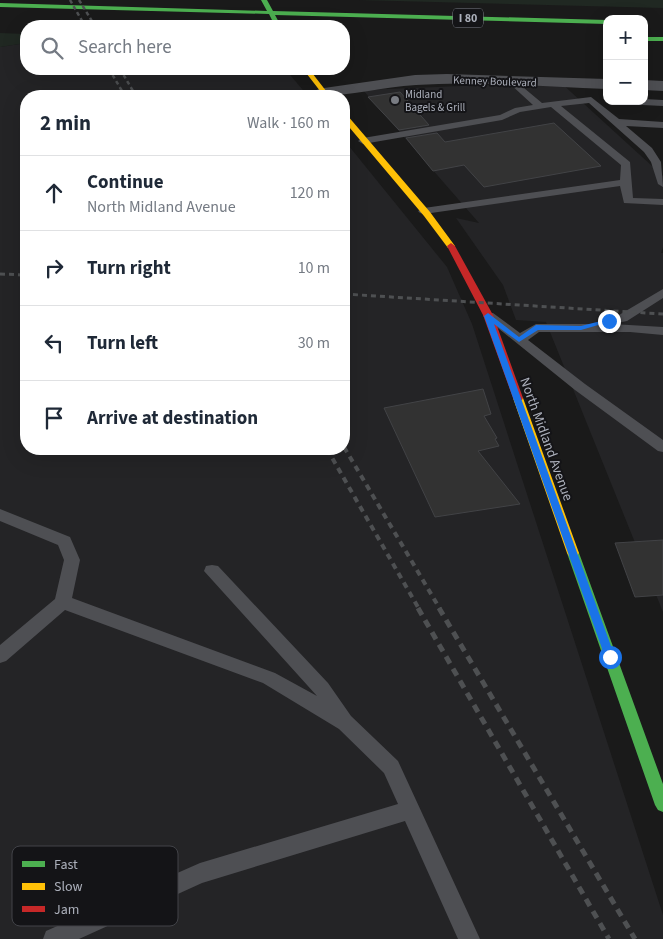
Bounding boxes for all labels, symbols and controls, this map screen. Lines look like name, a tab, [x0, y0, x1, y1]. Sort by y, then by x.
road number: I 80	[453, 8, 483, 28]
map controls	[603, 15, 648, 105]
button: +	[603, 15, 648, 60]
search box	[20, 20, 350, 75]
icon: search	[38, 34, 66, 62]
text: Search here	[78, 34, 172, 61]
button: −	[603, 60, 648, 105]
street label: Kenney Boulevard	[453, 73, 537, 90]
place label: Midland Bagels & Grill	[405, 87, 465, 115]
marker: Midland Bagels & Grill	[389, 94, 401, 106]
text: 2 min	[40, 108, 91, 138]
text: Walk · 160 m	[247, 112, 330, 134]
text: Continue	[87, 169, 164, 196]
icon: ahead	[40, 179, 68, 207]
text: 120 m	[290, 182, 330, 204]
text: North Midland Avenue	[87, 196, 236, 218]
icon: right	[40, 254, 68, 282]
text: Turn right	[87, 255, 171, 282]
text: 10 m	[298, 257, 330, 279]
route end	[598, 310, 621, 333]
icon: left	[40, 329, 68, 357]
text: Turn left	[87, 330, 158, 357]
text: 30 m	[298, 332, 330, 354]
street label: North Midland Avenue	[514, 375, 578, 504]
icon: arrive	[40, 404, 68, 432]
text: Arrive at destination	[87, 405, 258, 432]
route start	[599, 646, 622, 669]
legend	[12, 846, 178, 926]
text: Fast	[54, 855, 78, 875]
text: Slow	[54, 877, 83, 897]
text: Jam	[54, 900, 79, 920]

